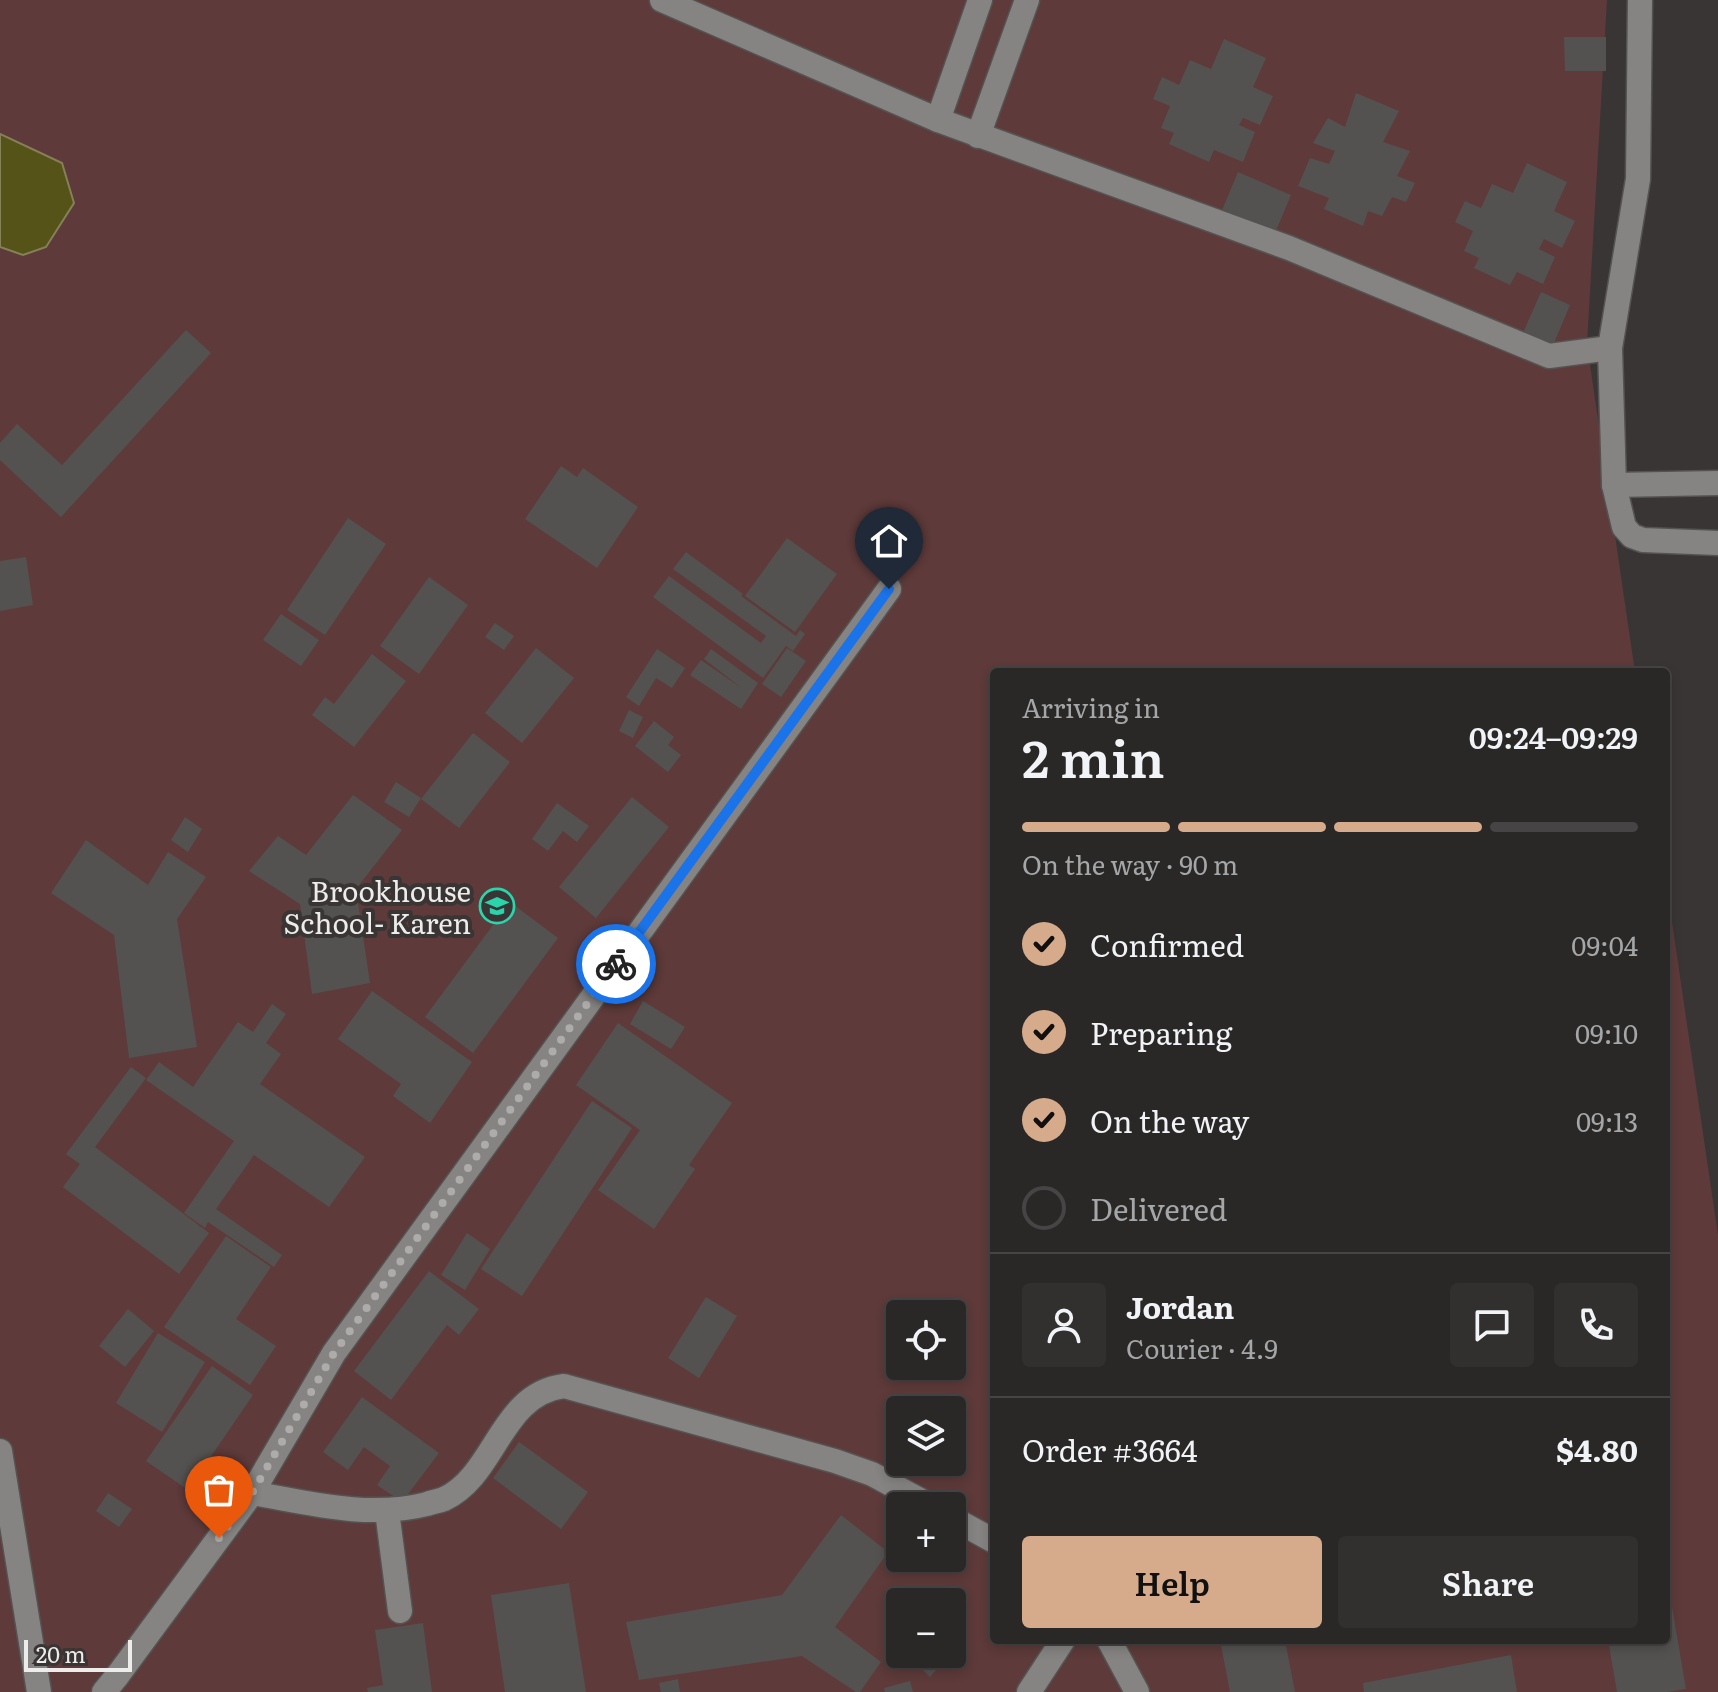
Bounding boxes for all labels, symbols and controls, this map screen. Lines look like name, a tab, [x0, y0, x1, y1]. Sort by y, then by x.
pin	[855, 507, 923, 589]
icon: home	[867, 519, 911, 563]
text: Arriving in	[1022, 687, 1160, 726]
text: 09:24–09:29	[1469, 714, 1638, 758]
text: 2 min	[1022, 717, 1165, 794]
text: On the way · 90 m	[1022, 844, 1238, 883]
place label: Brookhouse School- Karen	[284, 869, 471, 943]
school or university icon: Brookhouse School- Karen	[478, 887, 516, 925]
icon: check	[1022, 922, 1066, 966]
text: Confirmed	[1090, 922, 1244, 966]
courier	[576, 924, 656, 1004]
text: 09:04	[1571, 925, 1638, 964]
icon: bike	[594, 942, 638, 986]
icon: check	[1022, 1010, 1066, 1054]
text: Preparing	[1090, 1010, 1232, 1054]
text: 09:10	[1575, 1013, 1638, 1052]
icon: check	[1022, 1098, 1066, 1142]
text: On the way	[1090, 1098, 1249, 1142]
text: 09:13	[1576, 1101, 1638, 1140]
text: Delivered	[1090, 1186, 1227, 1230]
button: person	[1022, 1283, 1106, 1367]
button: chat	[1450, 1283, 1534, 1367]
button: phone	[1554, 1283, 1638, 1367]
text: Jordan	[1126, 1284, 1234, 1328]
map controls	[886, 1300, 966, 1668]
button: locate	[886, 1300, 966, 1380]
text: Courier · 4.9	[1126, 1328, 1278, 1367]
button: layers	[886, 1396, 966, 1476]
text: Order #3664	[1022, 1427, 1197, 1471]
text: $4.80	[1556, 1427, 1638, 1471]
pin	[185, 1456, 253, 1538]
icon: bag	[197, 1468, 241, 1512]
button: +	[886, 1492, 966, 1572]
button: Help	[1022, 1536, 1322, 1628]
button: Share	[1338, 1536, 1638, 1628]
button: −	[886, 1588, 966, 1668]
scale bar	[24, 1636, 132, 1672]
text: 20 m	[36, 1637, 86, 1670]

